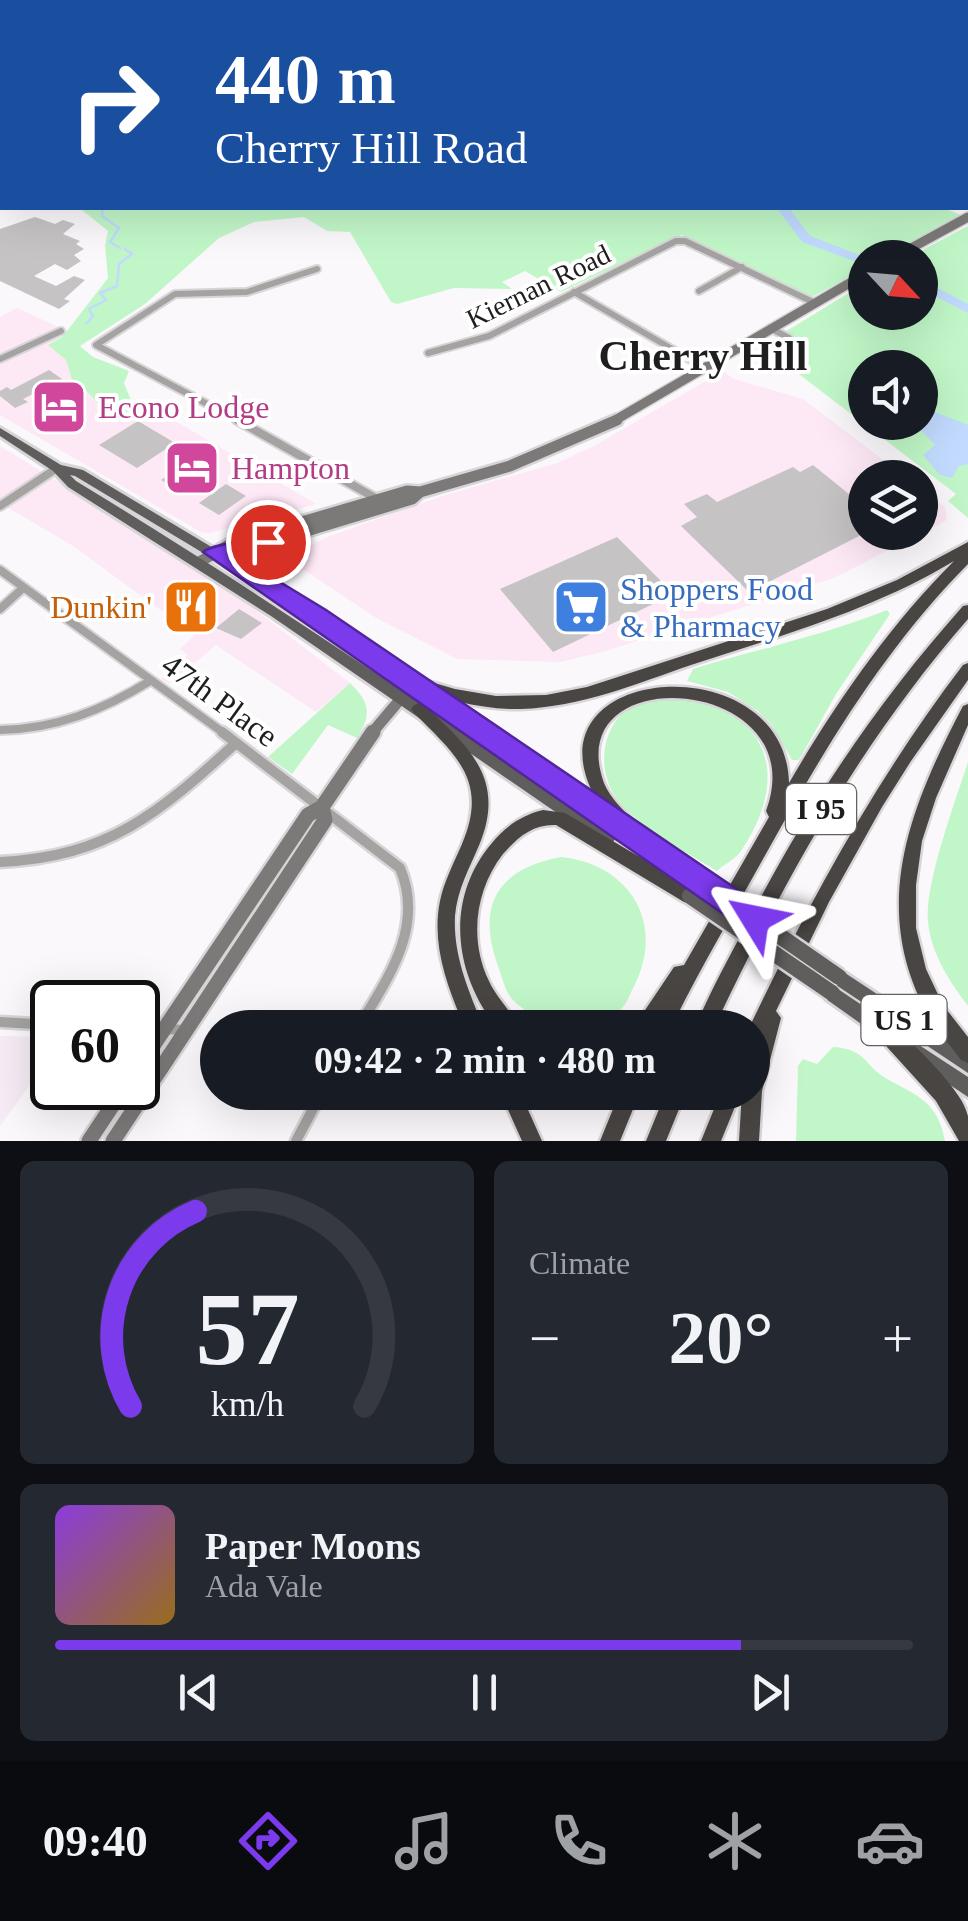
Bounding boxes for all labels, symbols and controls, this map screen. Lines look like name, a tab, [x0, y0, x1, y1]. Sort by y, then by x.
icon: right	[50, 40, 180, 170]
text: 440 m	[215, 41, 396, 118]
text: Cherry Hill Road	[215, 123, 527, 173]
street label: Kiernan Road	[461, 238, 615, 335]
north arrow	[848, 240, 938, 330]
map controls	[848, 240, 938, 550]
district label: Cherry Hill	[599, 333, 807, 379]
button: sound	[848, 350, 938, 440]
hotel icon: Econo Lodge	[29, 377, 89, 437]
place label: Econo Lodge	[98, 389, 270, 425]
hotel icon: Hampton	[162, 438, 222, 498]
place label: Hampton	[231, 450, 350, 486]
button: layers	[848, 460, 938, 550]
pin	[226, 500, 311, 585]
icon: arrive	[241, 515, 296, 570]
place label: Shoppers Food & Pharmacy	[620, 571, 813, 644]
restaurant icon: Dunkin'	[161, 577, 221, 637]
supermarket icon: Shoppers Food & Pharmacy	[551, 577, 611, 637]
place label: Dunkin'	[50, 589, 152, 625]
street label: 47th Place	[155, 646, 285, 754]
road number: I 95	[786, 784, 856, 834]
position arrow	[703, 867, 807, 971]
speed limit sign: 60	[30, 980, 160, 1110]
road number: US 1	[862, 995, 946, 1045]
text: 09:42 · 2 min · 480 m	[314, 1039, 656, 1081]
text: Climate	[529, 1245, 630, 1281]
text: 57	[195, 1271, 299, 1386]
text: 20°	[669, 1296, 774, 1379]
text: −	[529, 1308, 560, 1369]
text: +	[882, 1308, 913, 1369]
text: km/h	[210, 1384, 284, 1424]
text: Paper Moons	[205, 1525, 421, 1567]
text: Ada Vale	[205, 1568, 323, 1604]
icon: previous	[171, 1665, 226, 1720]
icon: pause	[457, 1665, 512, 1720]
icon: next	[743, 1665, 798, 1720]
icon: directions	[233, 1806, 303, 1876]
icon: music	[389, 1806, 459, 1876]
icon: phone	[544, 1806, 614, 1876]
icon: climate	[700, 1806, 770, 1876]
icon: car	[855, 1806, 925, 1876]
text: 09:40	[43, 1816, 148, 1866]

